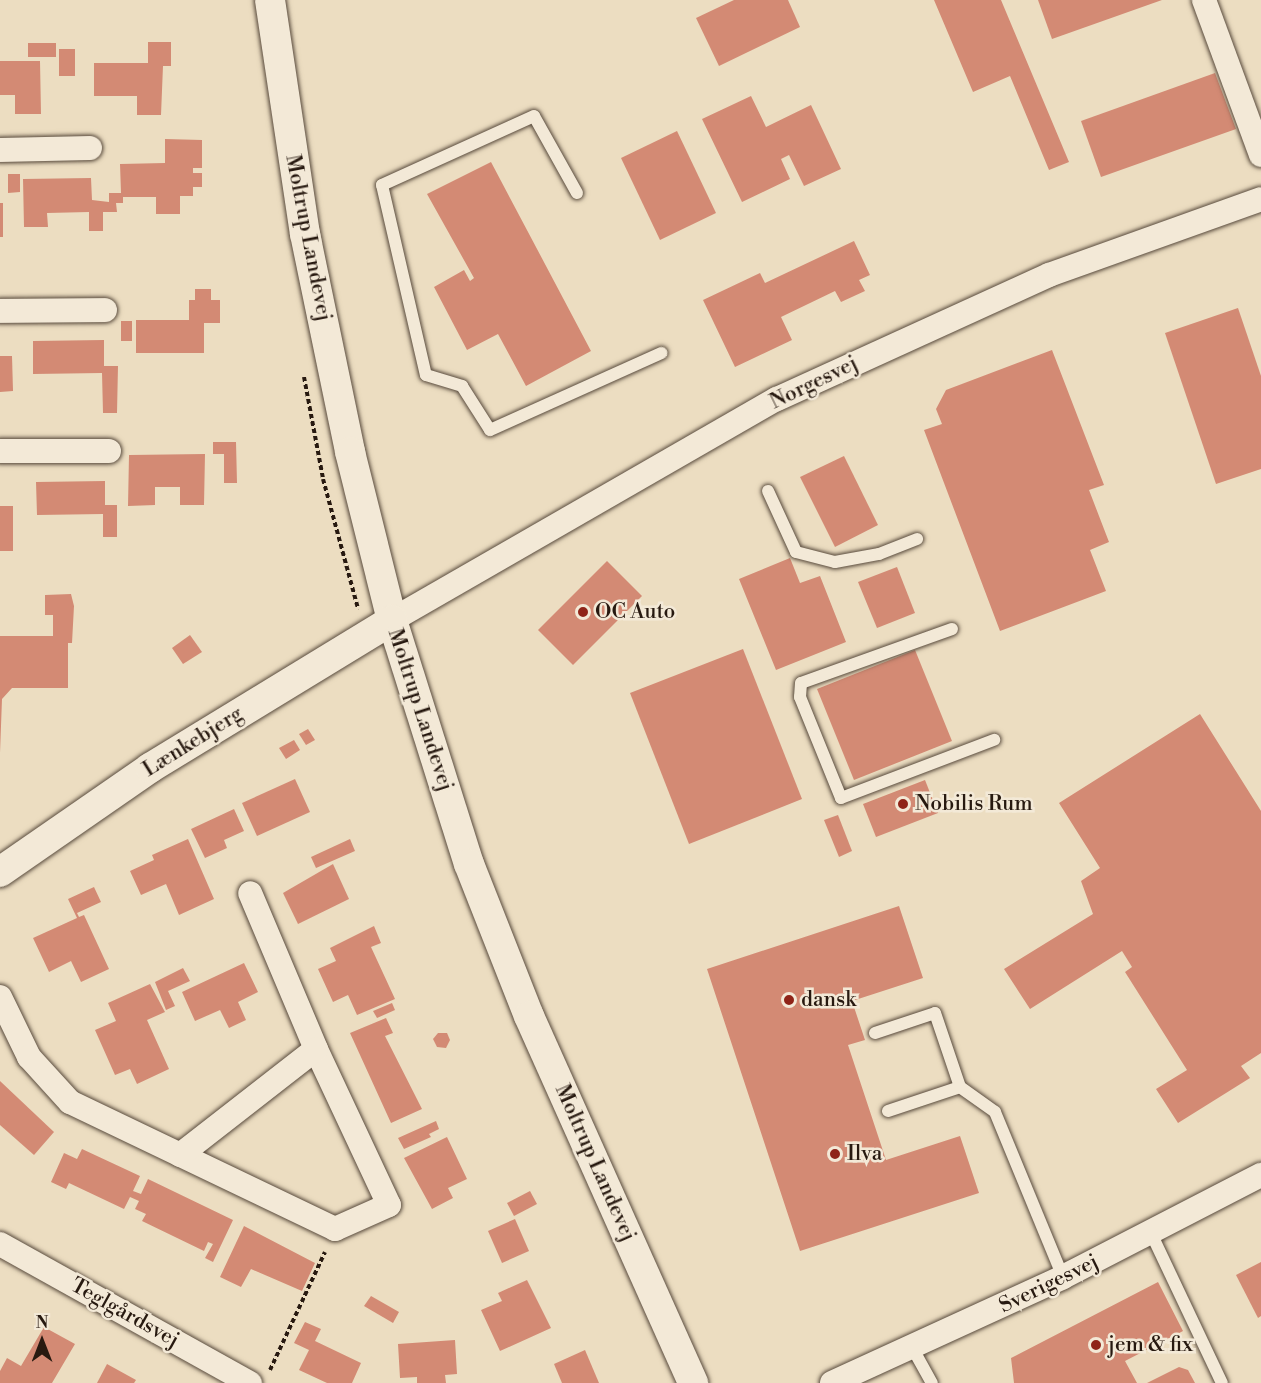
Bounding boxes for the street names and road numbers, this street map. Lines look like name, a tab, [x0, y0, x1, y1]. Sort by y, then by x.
street label: Moltrup Landevej	[279, 153, 337, 323]
street label: Norgesvej	[766, 351, 862, 415]
street label: Moltrup Landevej	[382, 626, 458, 794]
street label: Lænkebjerg	[138, 701, 248, 783]
street label: Moltrup Landevej	[549, 1081, 641, 1245]
street label: Sverigesvej	[995, 1249, 1103, 1319]
street label: Teglgårdsvej	[66, 1273, 184, 1353]

